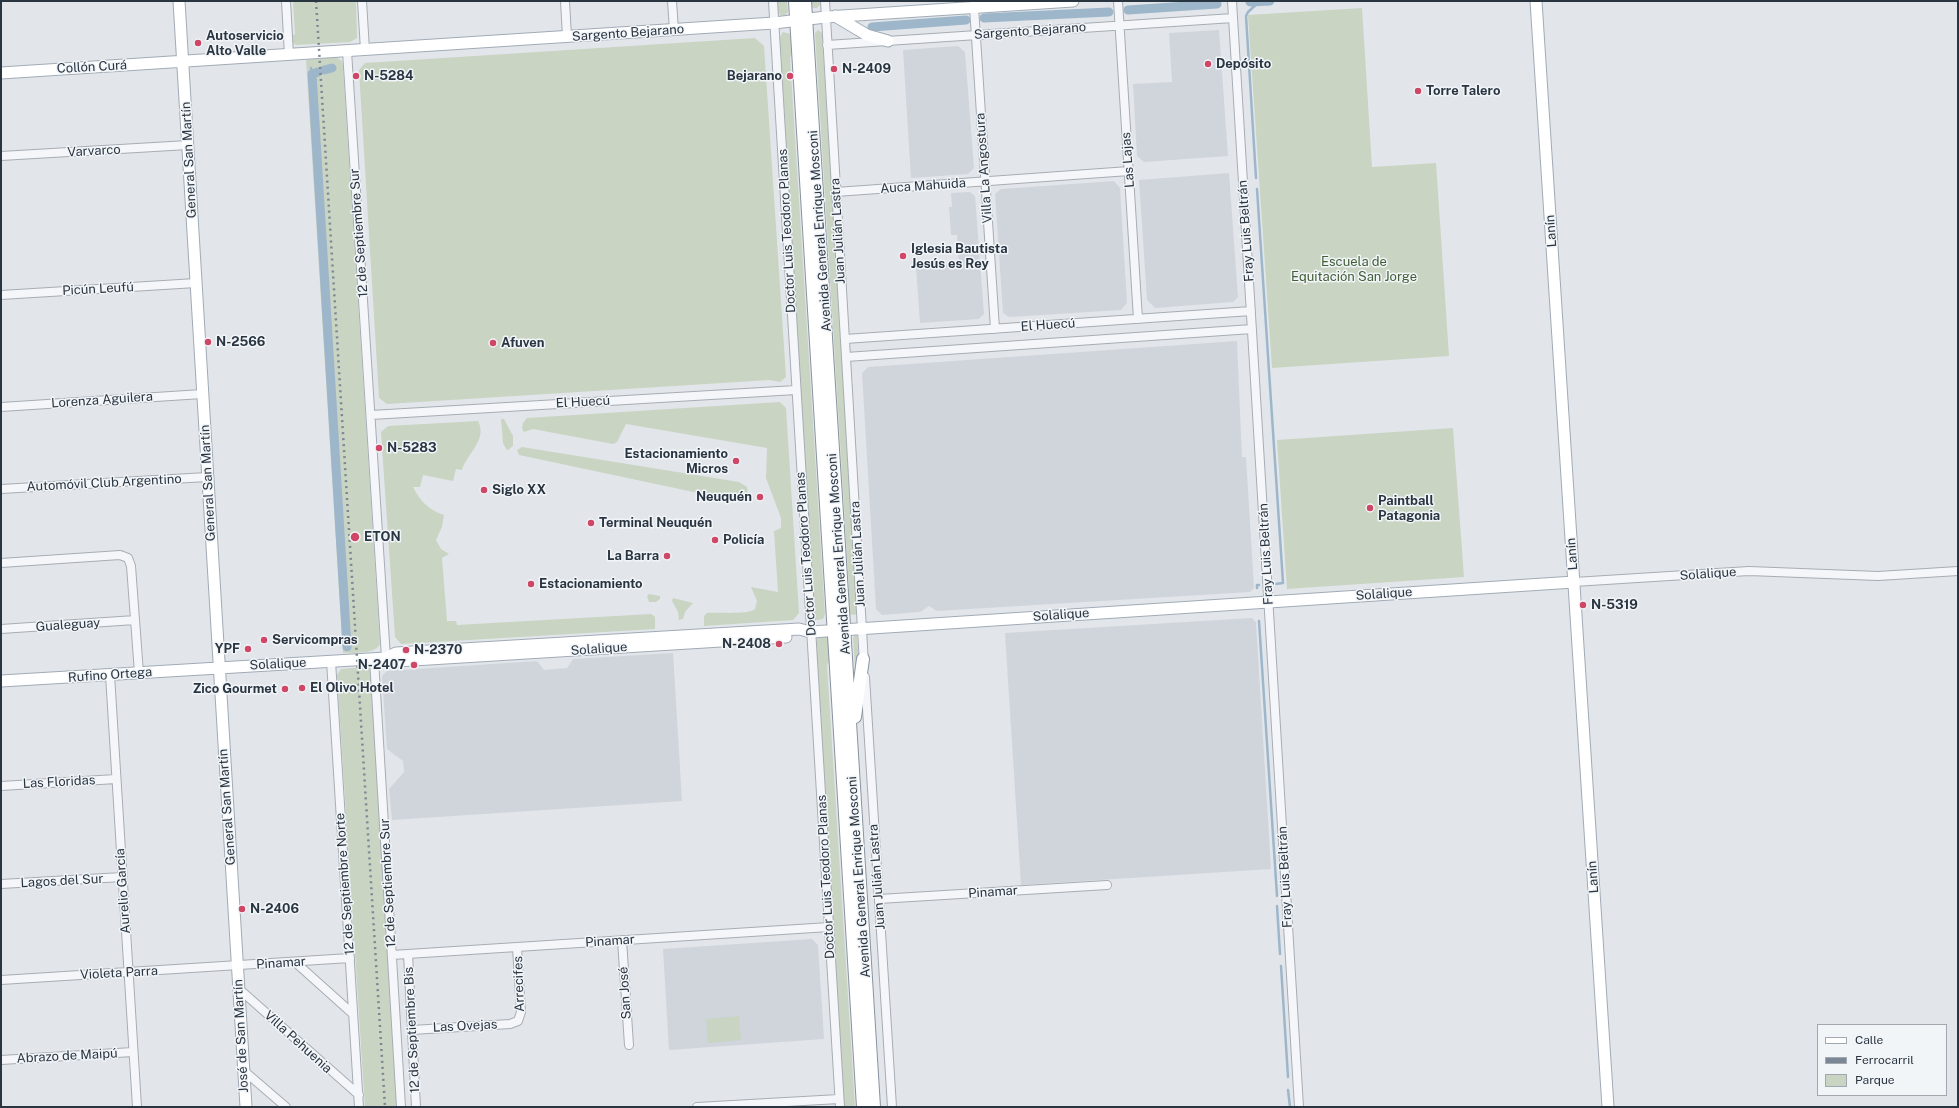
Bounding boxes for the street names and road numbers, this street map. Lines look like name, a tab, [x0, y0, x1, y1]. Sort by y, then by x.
street label: Sargento Bejarano	[973, 19, 1087, 43]
street label: Sargento Bejarano	[571, 21, 685, 45]
street label: Collón Curá	[57, 57, 127, 77]
street label: General San Martín	[178, 101, 200, 219]
street label: Villa La Angostura	[972, 112, 996, 224]
street label: Avenida General Enrique Mosconi	[805, 130, 835, 332]
street label: Las Lajas	[1118, 132, 1138, 188]
street label: Varvarco	[67, 142, 121, 160]
street label: Doctor Luis Teodoro Planas	[775, 149, 799, 313]
street label: 12 de Septiembre Sur	[347, 168, 371, 298]
street label: Auca Mahuida	[880, 175, 966, 197]
street label: Juan Julián Lastra	[827, 178, 849, 284]
street label: Fray Luis Beltrán	[1235, 180, 1257, 282]
street label: Lanín	[1542, 214, 1560, 248]
street label: Picún Leufú	[62, 279, 134, 299]
street label: El Huecú	[1020, 315, 1076, 335]
street label: Lorenza Aguilera	[51, 389, 153, 411]
street label: El Huecú	[555, 393, 611, 411]
street label: General San Martín	[197, 424, 219, 542]
street label: Avenida General Enrique Mosconi	[824, 453, 854, 655]
street label: Automóvil Club Argentino	[26, 471, 182, 495]
street label: Doctor Luis Teodoro Planas	[792, 471, 820, 637]
street label: Juan Julián Lastra	[847, 501, 869, 607]
street label: Fray Luis Beltrán	[1256, 503, 1276, 605]
street label: Lanín	[1563, 537, 1581, 571]
street label: Solalique	[1679, 564, 1737, 584]
street label: Solalique	[1355, 584, 1413, 604]
street label: Solalique	[1032, 605, 1090, 625]
street label: Gualeguay	[35, 615, 101, 635]
street label: Solalique	[570, 639, 628, 659]
street label: Solalique	[249, 655, 307, 673]
street label: Rufino Ortega	[67, 664, 153, 686]
street label: General San Martín	[215, 748, 239, 866]
street label: Las Floridas	[22, 772, 96, 792]
street label: Avenida General Enrique Mosconi	[844, 776, 874, 978]
street label: Doctor Luis Teodoro Planas	[814, 795, 838, 959]
street label: 12 de Septiembre Norte	[332, 812, 358, 956]
street label: 12 de Septiembre Sur	[377, 818, 399, 948]
street label: Juan Julián Lastra	[866, 824, 888, 930]
street label: Fray Luis Beltrán	[1275, 826, 1295, 928]
street label: Aurelio García	[112, 848, 134, 934]
street label: Lanín	[1584, 860, 1602, 894]
street label: Lagos del Sur	[20, 871, 104, 891]
street label: Pinamar	[968, 882, 1018, 902]
street label: Pinamar	[585, 931, 635, 951]
street label: Pinamar	[256, 953, 306, 973]
street label: Arrecifes	[510, 956, 528, 1012]
street label: Violeta Parra	[80, 963, 158, 983]
street label: 12 de Septiembre Bis	[401, 966, 423, 1094]
street label: San José	[615, 966, 635, 1020]
street label: José de San Martín	[230, 979, 252, 1093]
street label: Villa Pehuenia	[261, 1007, 335, 1077]
street label: Las Ovejas	[432, 1017, 498, 1035]
street label: Abrazo de Maipú	[16, 1046, 118, 1066]

